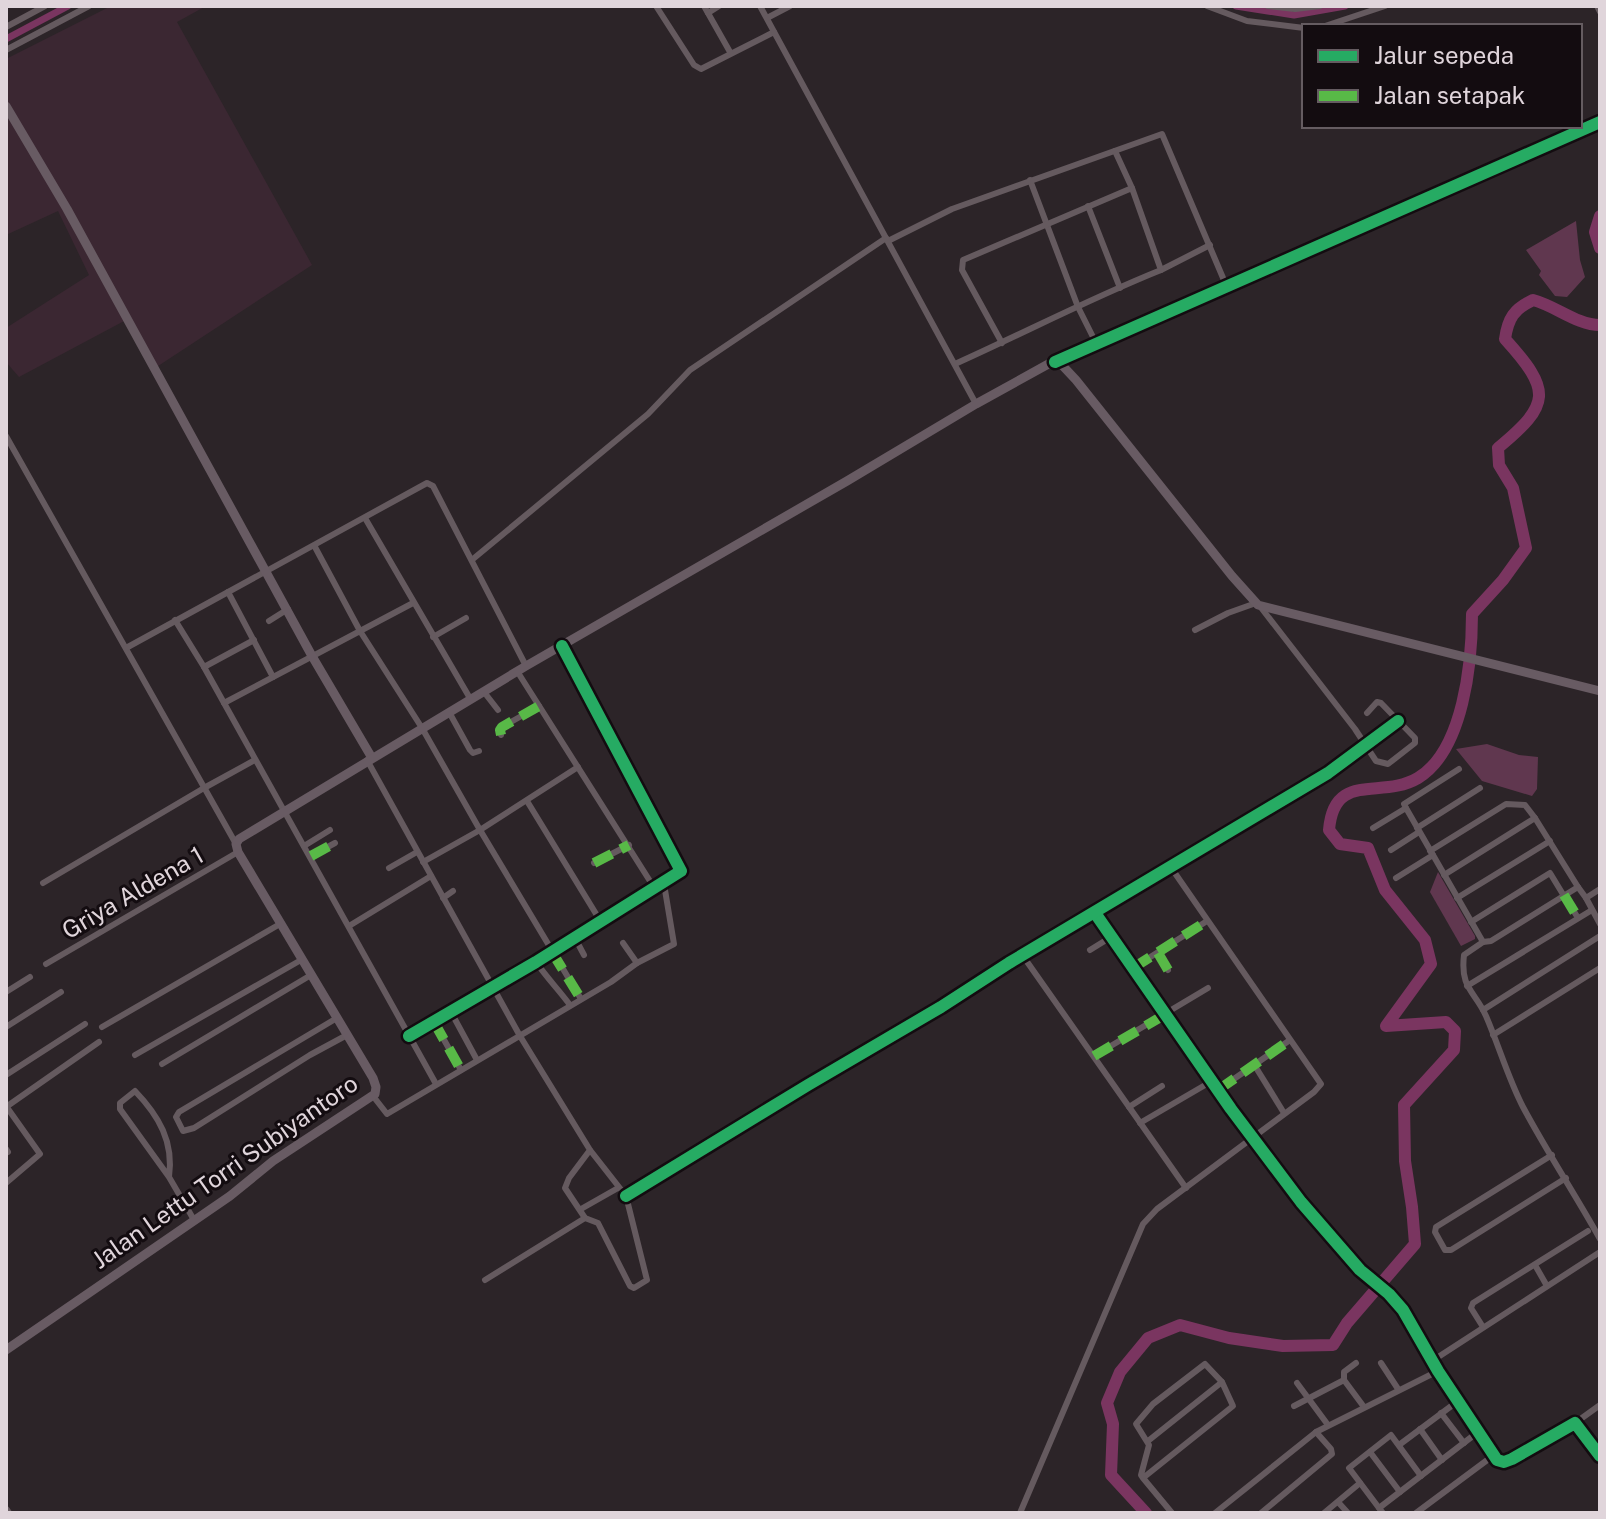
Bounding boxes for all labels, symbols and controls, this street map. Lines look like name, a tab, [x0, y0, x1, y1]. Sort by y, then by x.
legend	[1302, 24, 1582, 128]
text: Jalur sepeda	[1374, 41, 1514, 69]
text: Jalan setapak	[1374, 81, 1525, 109]
street label: Griya Aldena 1	[57, 840, 208, 944]
street label: Jalan Lettu Torri Subiyantoro	[86, 1069, 363, 1274]

